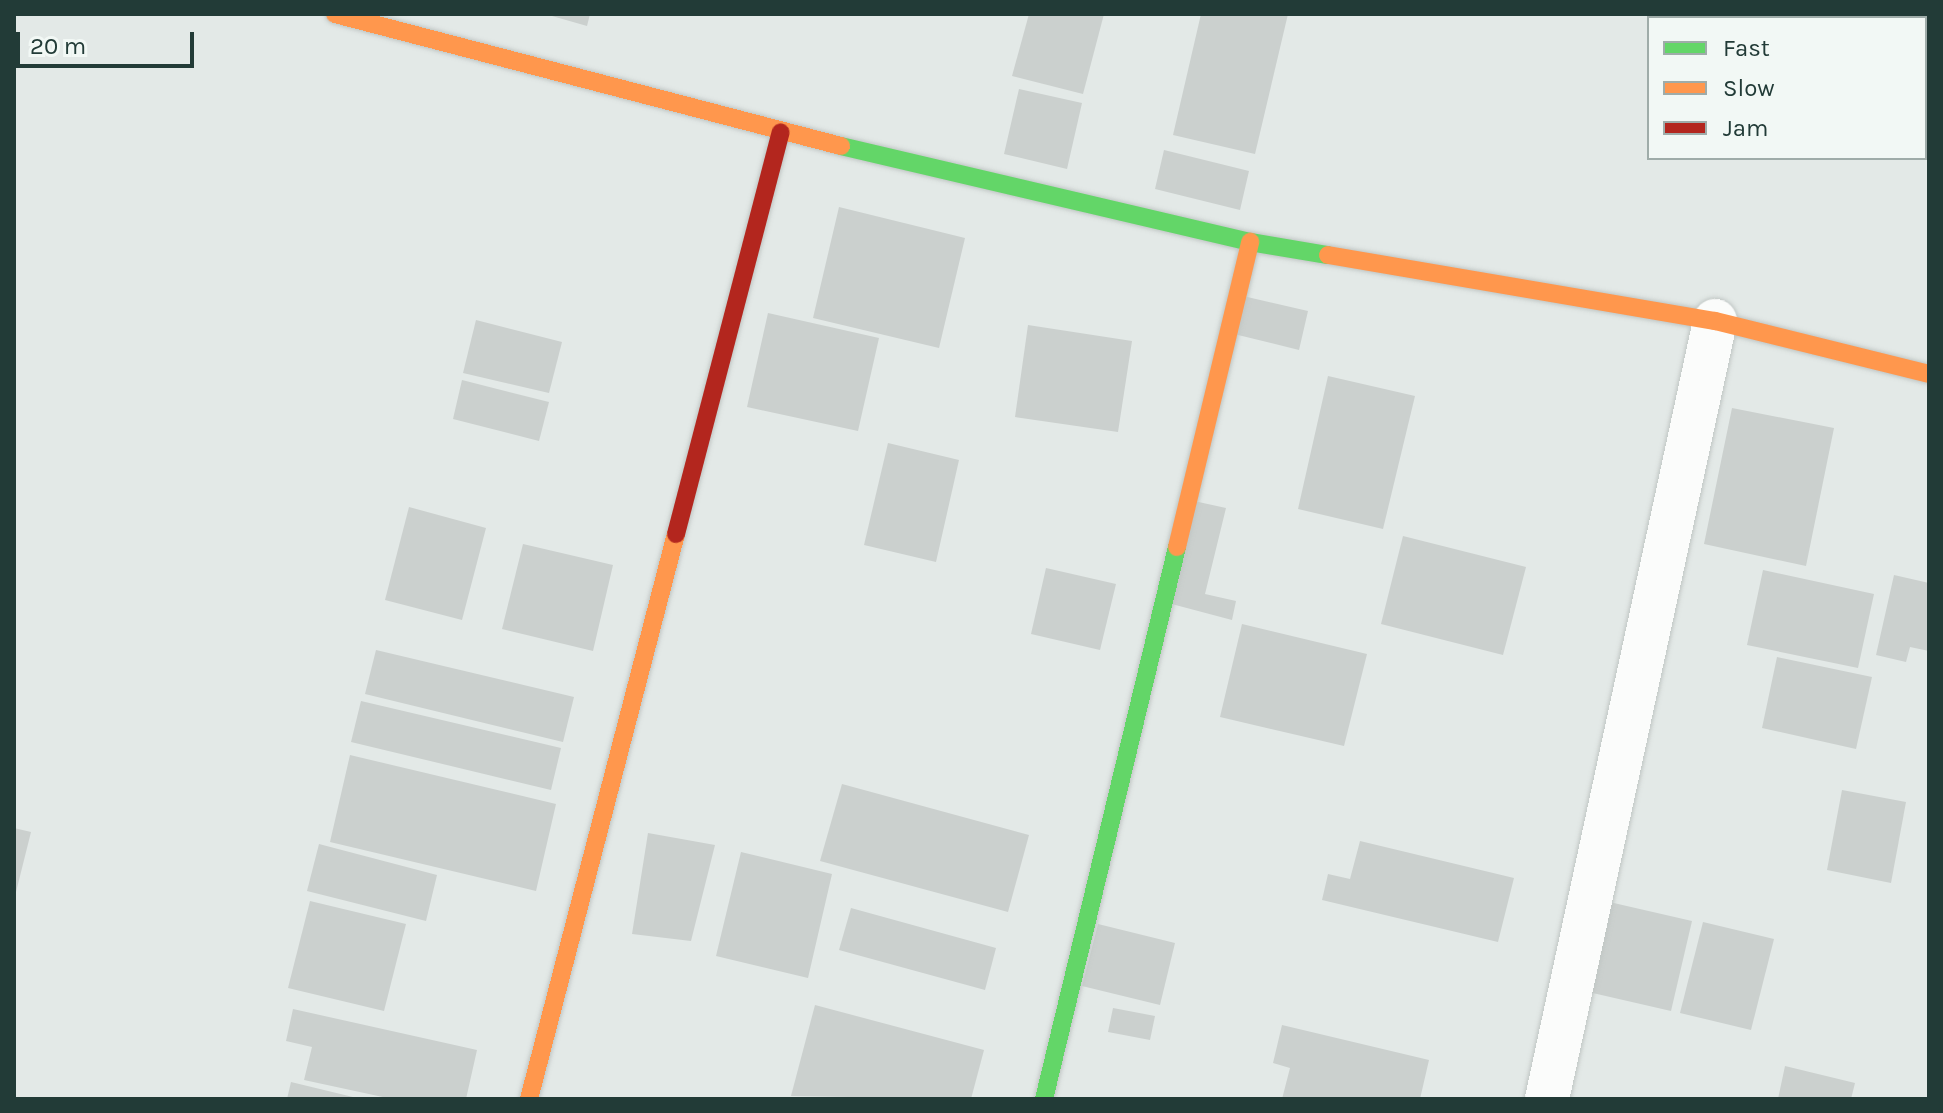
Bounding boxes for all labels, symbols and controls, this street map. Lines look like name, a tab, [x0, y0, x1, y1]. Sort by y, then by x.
scale bar	[20, 16, 198, 66]
legend	[1647, 16, 1927, 160]
text: 20 m	[30, 32, 86, 60]
text: Fast	[1723, 34, 1770, 62]
text: Slow	[1723, 74, 1775, 102]
text: Jam	[1723, 114, 1768, 142]

